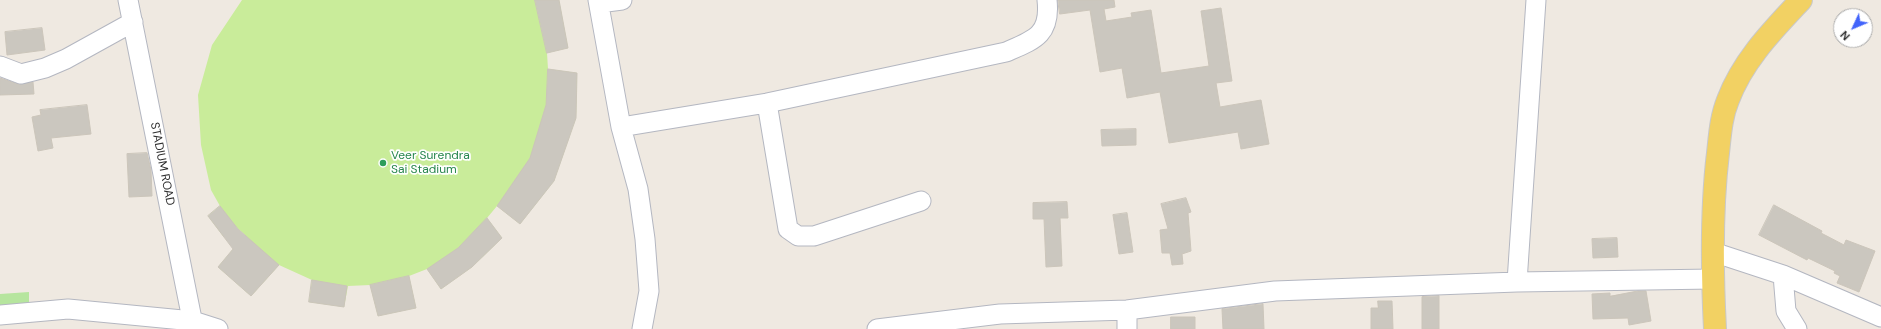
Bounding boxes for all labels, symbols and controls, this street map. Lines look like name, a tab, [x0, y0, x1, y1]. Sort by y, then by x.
north arrow	[1833, 8, 1873, 48]
text: N	[1837, 28, 1853, 43]
street label: STADIUM ROAD	[147, 121, 177, 207]
place label: Veer Surendra Sai Stadium	[391, 149, 470, 177]
marker: Veer Surendra Sai Stadium	[378, 158, 388, 168]

